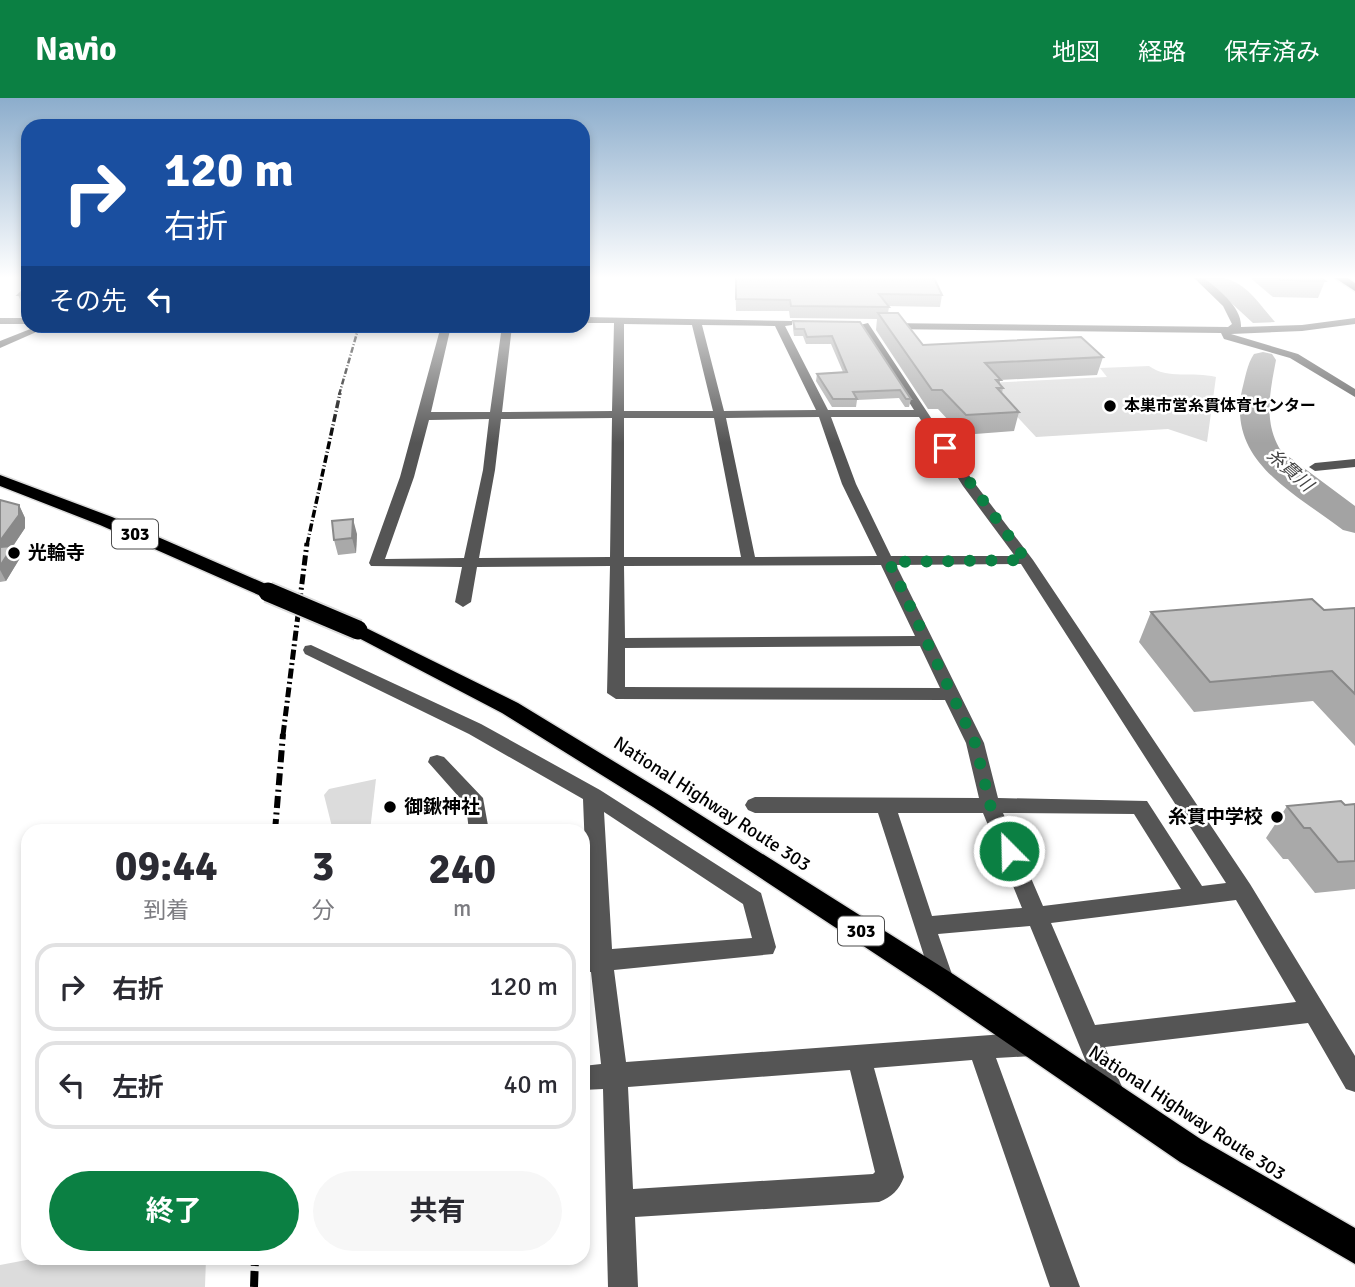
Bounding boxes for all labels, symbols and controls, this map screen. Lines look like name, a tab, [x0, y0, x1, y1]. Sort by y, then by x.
text: Navio	[35, 29, 117, 70]
text: 地図	[1052, 37, 1100, 67]
text: 経路	[1138, 37, 1186, 67]
text: 保存済み	[1224, 37, 1320, 67]
text: 120 m	[164, 140, 294, 200]
icon: right	[49, 147, 140, 238]
text: 右折	[164, 207, 228, 246]
icon: left	[141, 280, 179, 318]
text: その先	[49, 286, 127, 318]
place label: 本巣市営糸貫体育センター	[1124, 396, 1316, 416]
marker: 本巣市営糸貫体育センター	[1102, 398, 1118, 414]
pin	[915, 418, 975, 478]
icon: arrive	[926, 429, 964, 467]
water label: 糸貫川	[1262, 444, 1319, 497]
road number: 303	[112, 520, 158, 548]
place label: 光輪寺	[28, 541, 85, 565]
marker: 光輪寺	[6, 545, 22, 561]
street label: National Highway Route 303	[609, 731, 815, 877]
place label: 御鍬神社	[404, 795, 480, 819]
marker: 御鍬神社	[382, 799, 398, 815]
place label: 糸貫中学校	[1168, 805, 1263, 829]
marker: 糸貫中学校	[1269, 809, 1285, 825]
position arrow	[972, 814, 1046, 888]
text: 09:44	[115, 841, 218, 892]
text: 3	[312, 841, 334, 892]
text: 240	[428, 844, 496, 895]
text: m	[453, 894, 471, 923]
text: 到着	[143, 896, 189, 925]
text: 分	[312, 896, 335, 925]
road number: 303	[838, 916, 884, 946]
icon: right	[53, 968, 91, 1006]
text: 120 m	[489, 971, 558, 1003]
text: 右折	[112, 974, 164, 1006]
street label: National Highway Route 303	[1084, 1040, 1290, 1186]
icon: left	[53, 1066, 91, 1104]
text: 40 m	[503, 1069, 558, 1101]
text: 左折	[112, 1072, 164, 1104]
button: 終了	[49, 1171, 299, 1251]
button: 共有	[313, 1171, 562, 1251]

